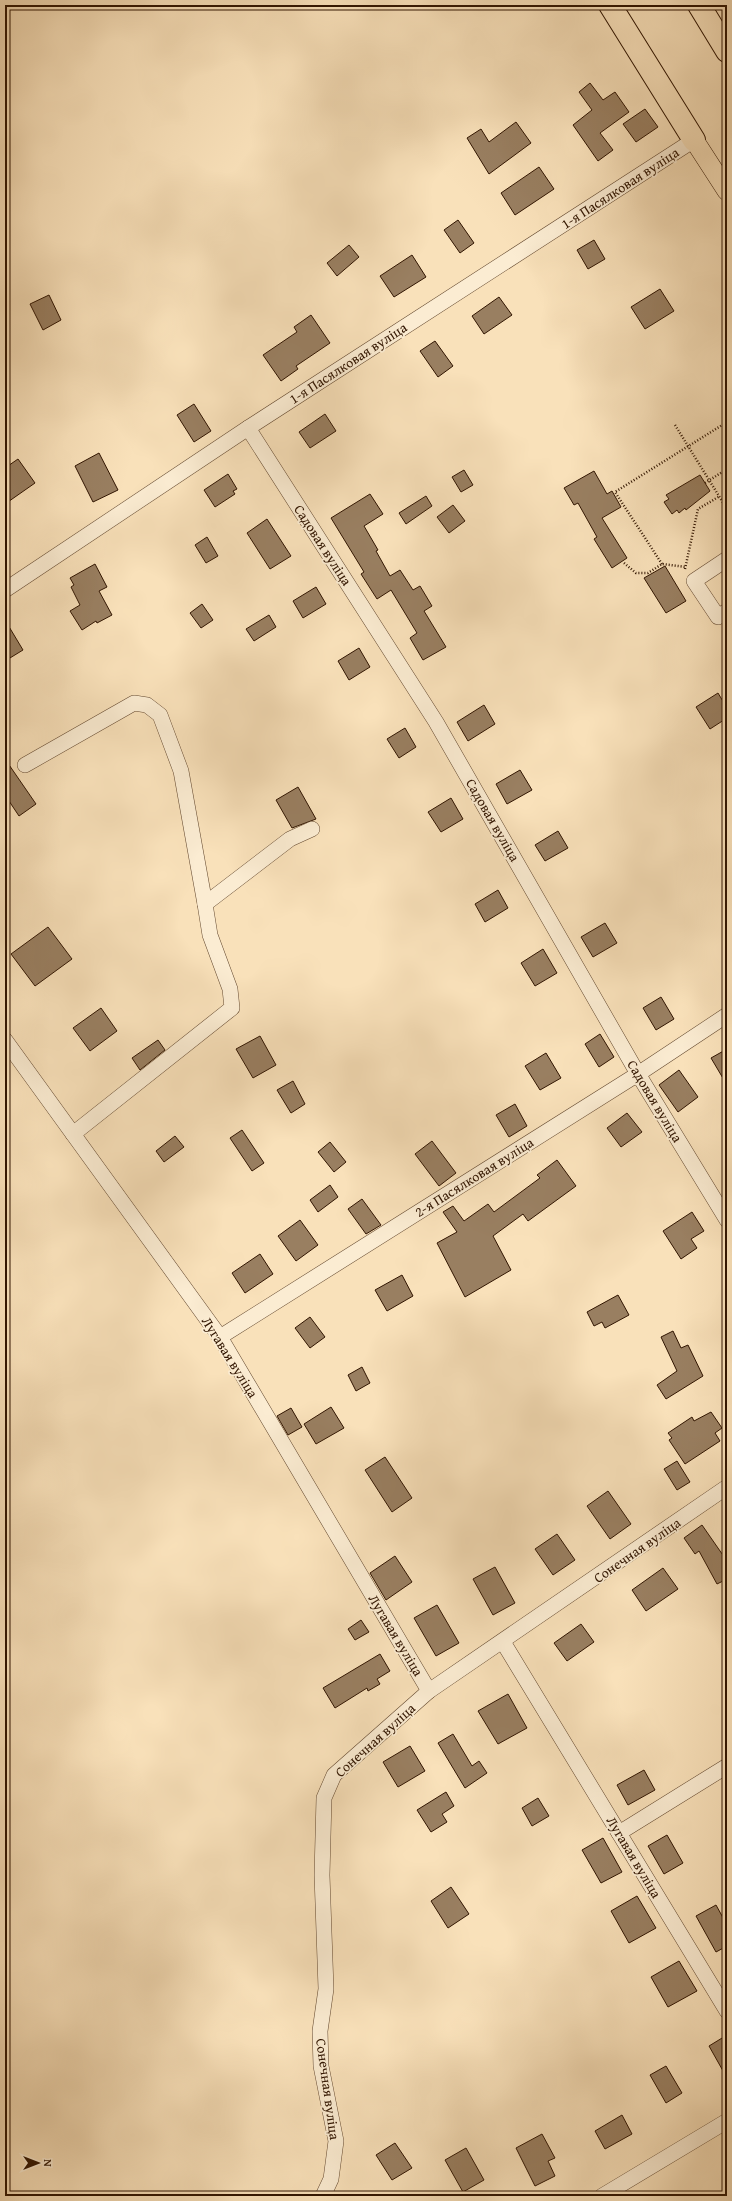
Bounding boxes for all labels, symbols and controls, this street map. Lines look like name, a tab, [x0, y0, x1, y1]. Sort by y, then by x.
street label: 1-я Пасялковая вуліца	[557, 142, 683, 234]
street label: 1-я Пасялковая вуліца	[285, 317, 411, 409]
street label: Садовая вуліца	[289, 501, 357, 590]
street label: Садовая вуліца	[461, 775, 525, 866]
street label: Садовая вуліца	[622, 1056, 688, 1146]
street label: 2-я Пасялковая вуліца	[411, 1132, 538, 1222]
street label: Лугавая вуліца	[197, 1312, 263, 1402]
street label: Сонечная вуліца	[589, 1512, 685, 1587]
street label: Лугавая вуліца	[364, 1590, 429, 1680]
street label: Сонечная вуліца	[330, 1698, 420, 1782]
street label: Лугавая вуліца	[602, 1812, 667, 1902]
street label: Сонечная вуліца	[311, 2037, 345, 2141]
north arrow	[18, 2143, 58, 2183]
text: N	[40, 2159, 56, 2167]

